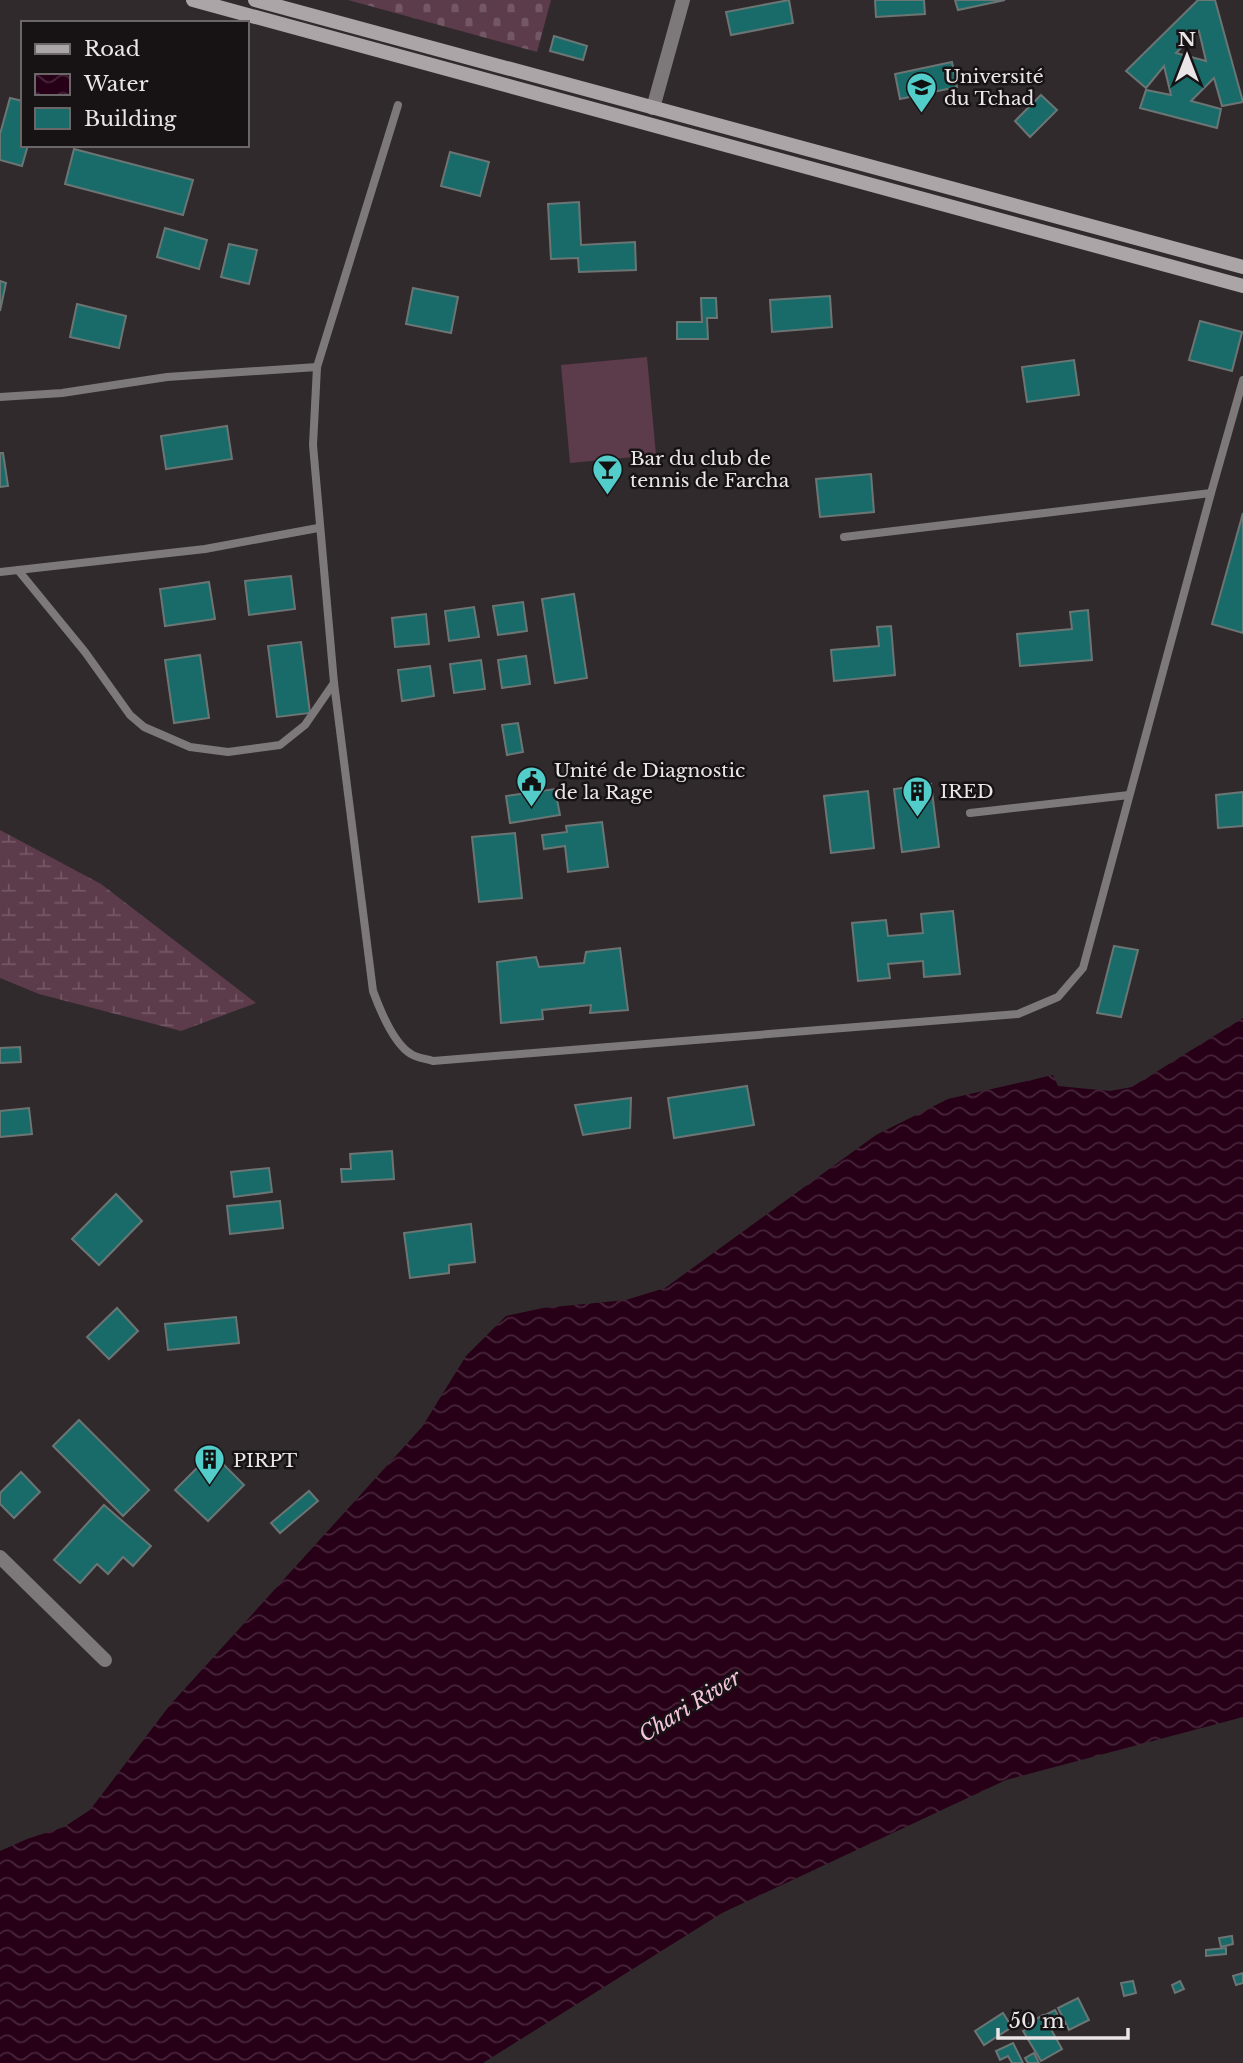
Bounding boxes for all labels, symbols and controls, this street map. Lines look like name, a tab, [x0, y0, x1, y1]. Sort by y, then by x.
legend	[21, 21, 248, 147]
north arrow	[1152, 21, 1222, 91]
text: N	[1178, 28, 1196, 51]
text: Road	[84, 36, 140, 62]
place label: Université du Tchad	[944, 65, 1044, 110]
school or university icon: Université du Tchad	[904, 70, 938, 114]
text: Water	[83, 71, 148, 97]
text: Building	[84, 106, 177, 132]
place label: Bar du club de tennis de Farcha	[630, 447, 790, 492]
bar icon: Bar du club de tennis de Farcha	[590, 452, 624, 496]
place label: Unité de Diagnostic de la Rage	[554, 759, 745, 804]
public building icon: Unité de Diagnostic de la Rage	[514, 764, 548, 808]
building icon: IRED	[900, 774, 934, 818]
place label: IRED	[940, 780, 993, 803]
building icon: PIRPT	[193, 1443, 227, 1487]
place label: PIRPT	[233, 1449, 297, 1472]
water label: Chari River	[634, 1664, 747, 1748]
scale bar	[998, 1996, 1128, 2040]
text: 50 m	[1009, 2008, 1065, 2034]

